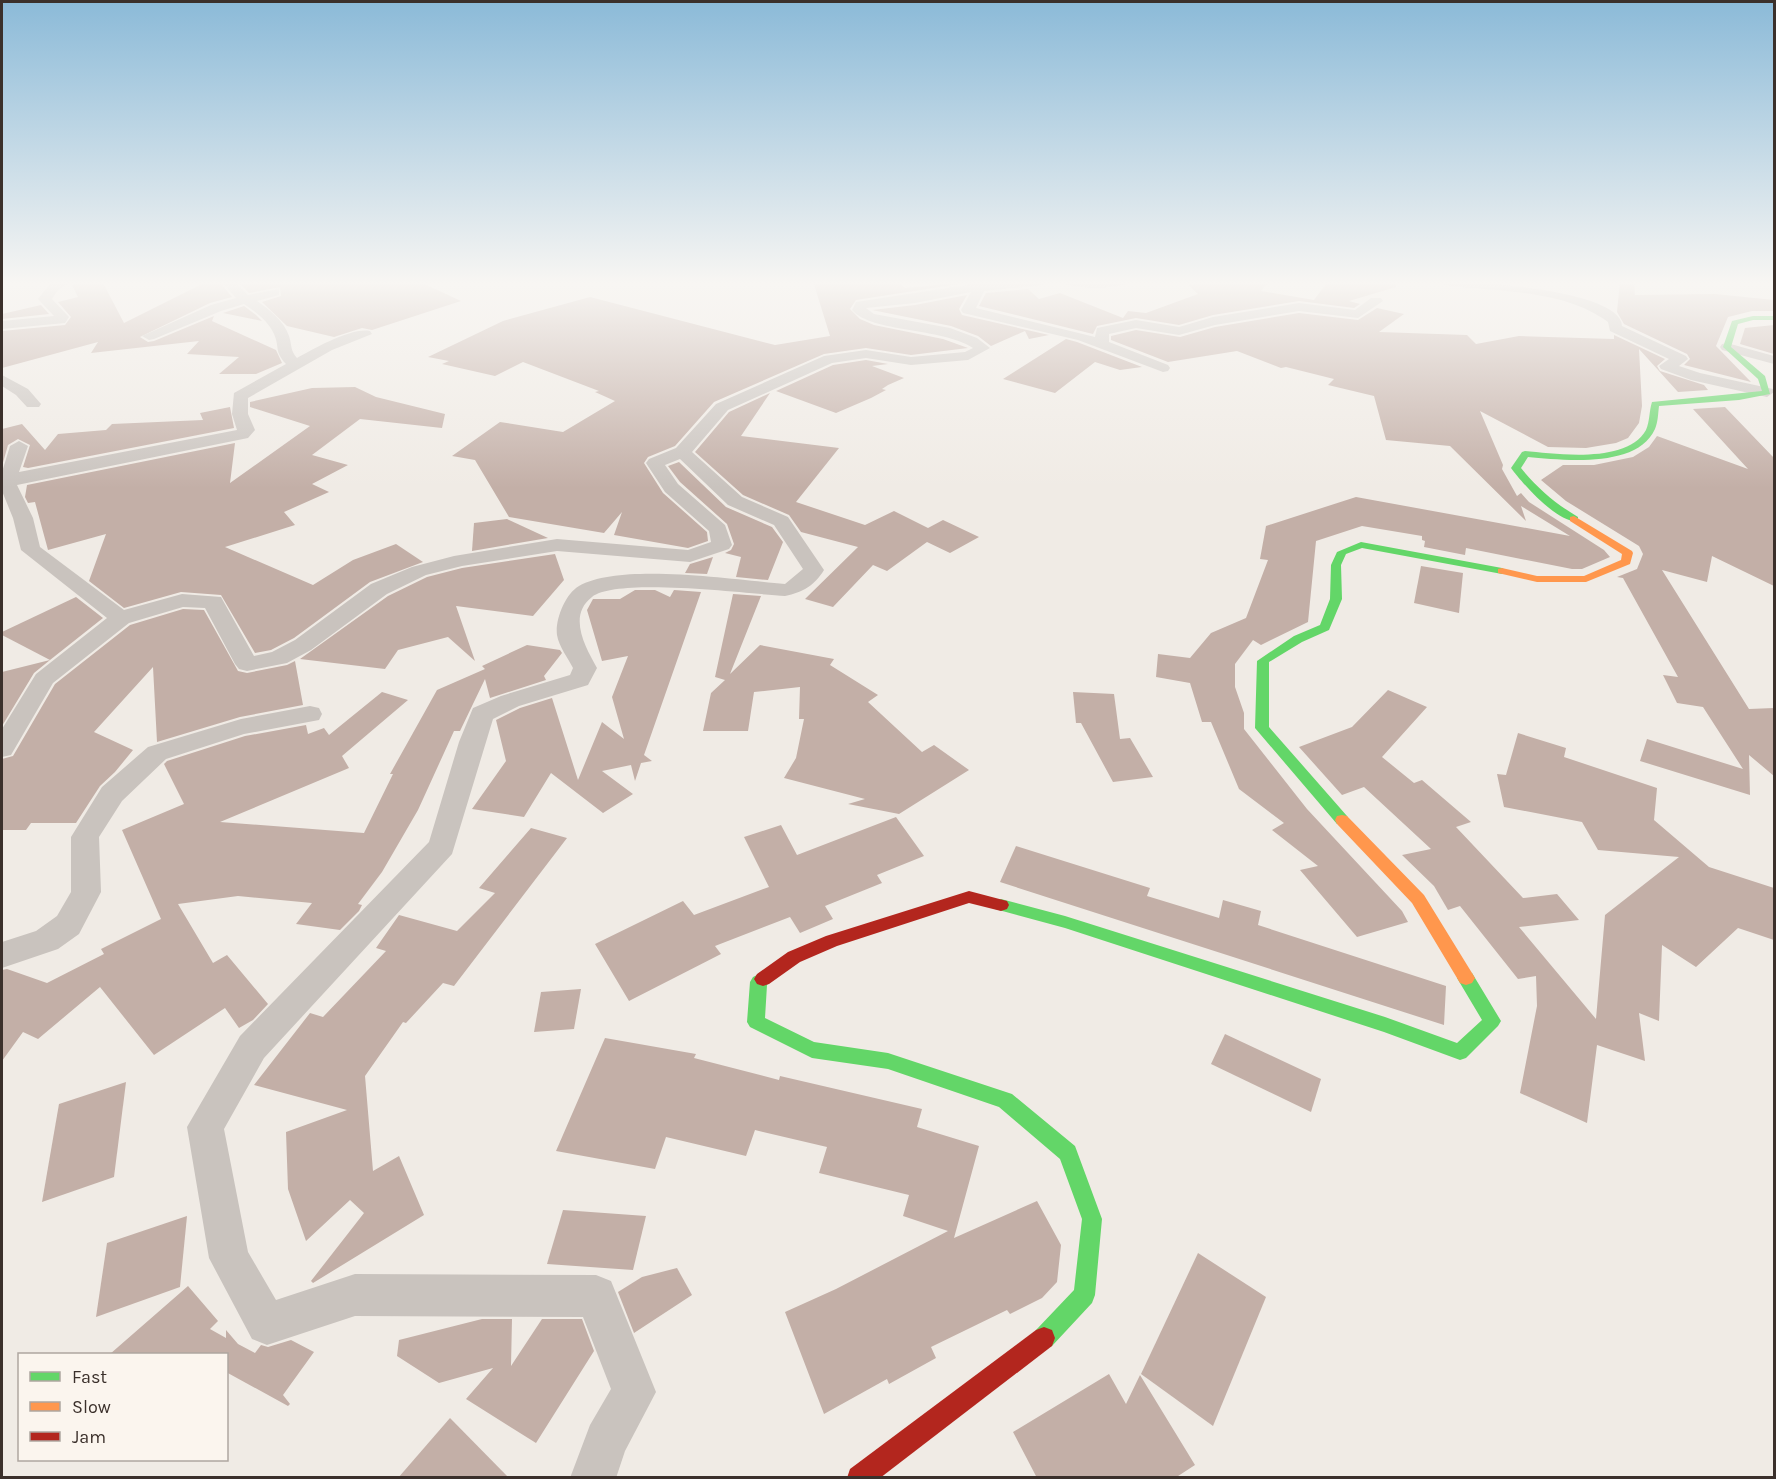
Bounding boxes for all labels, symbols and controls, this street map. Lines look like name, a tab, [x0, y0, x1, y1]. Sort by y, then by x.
legend	[18, 1353, 228, 1461]
text: Fast	[72, 1366, 107, 1388]
text: Slow	[72, 1396, 111, 1418]
text: Jam	[72, 1426, 106, 1448]

